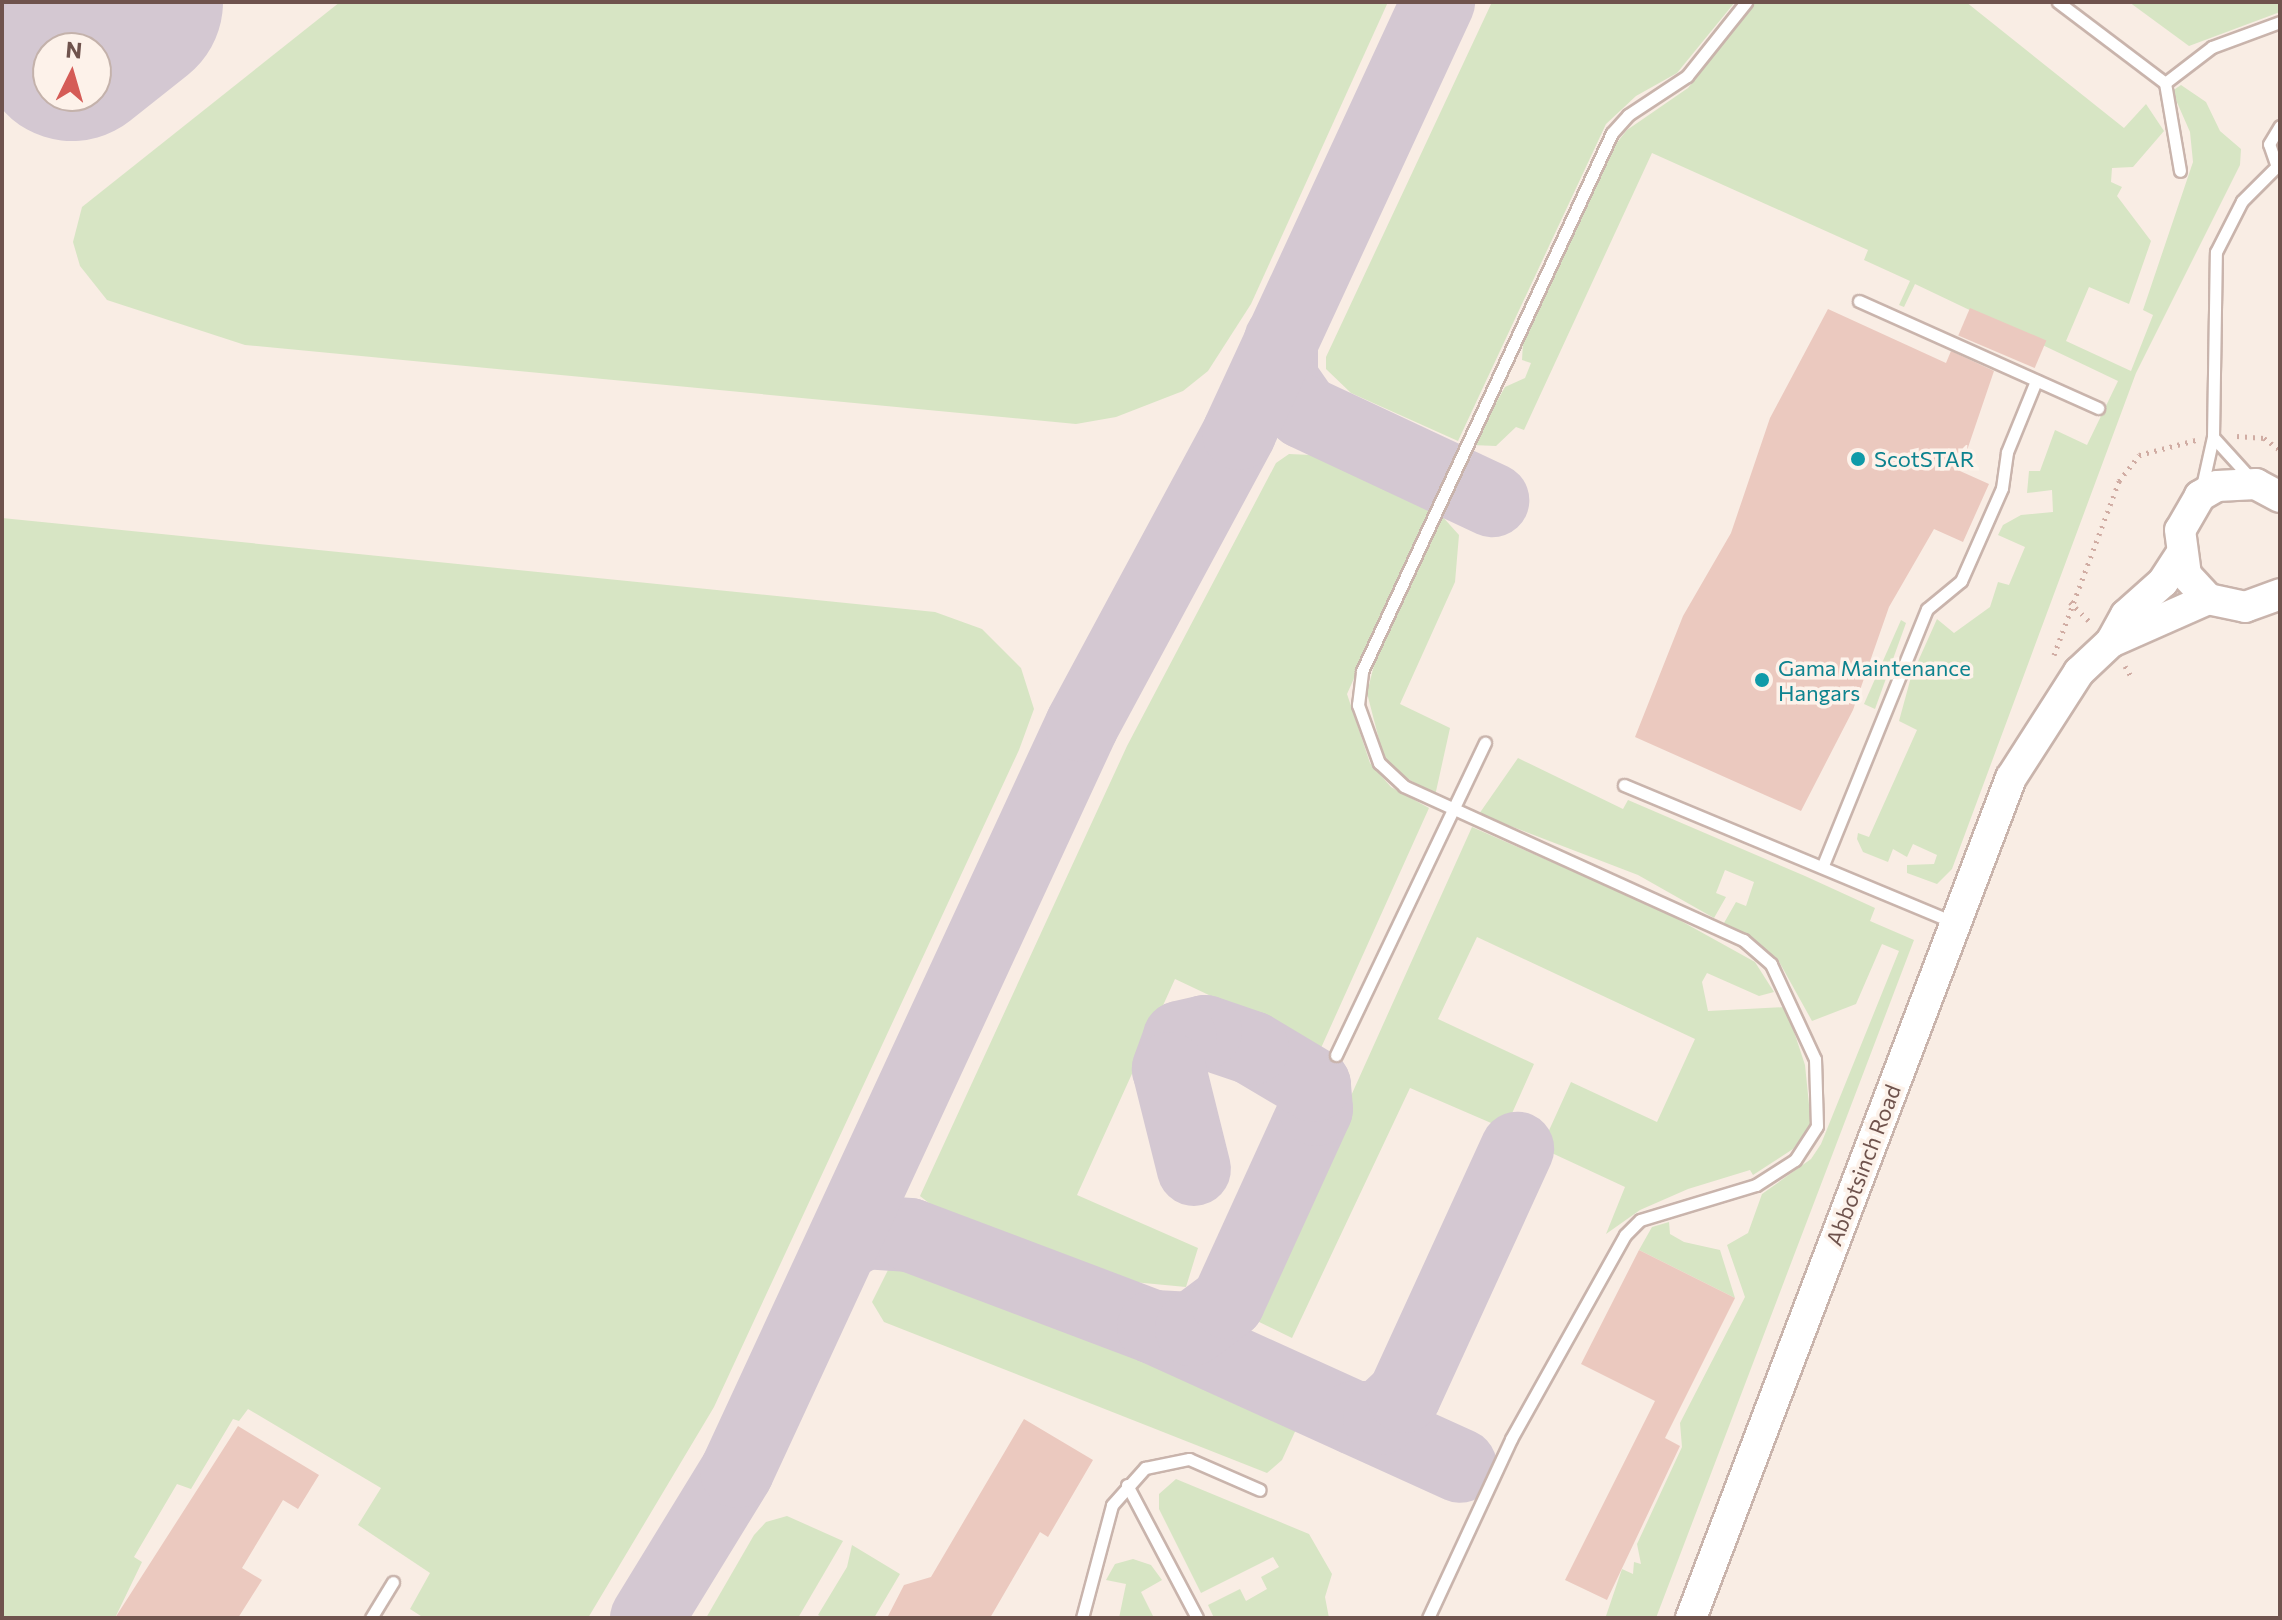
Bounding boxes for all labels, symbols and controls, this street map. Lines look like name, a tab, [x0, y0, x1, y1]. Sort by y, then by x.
north arrow	[32, 32, 112, 112]
text: N	[65, 35, 83, 64]
place label: ScotSTAR	[1874, 446, 1975, 472]
marker: ScotSTAR	[1849, 450, 1867, 468]
place label: Gama Maintenance Hangars	[1778, 654, 1971, 706]
marker: Gama Maintenance Hangars	[1753, 671, 1771, 689]
street label: Abbotsinch Road	[1820, 1081, 1906, 1249]

